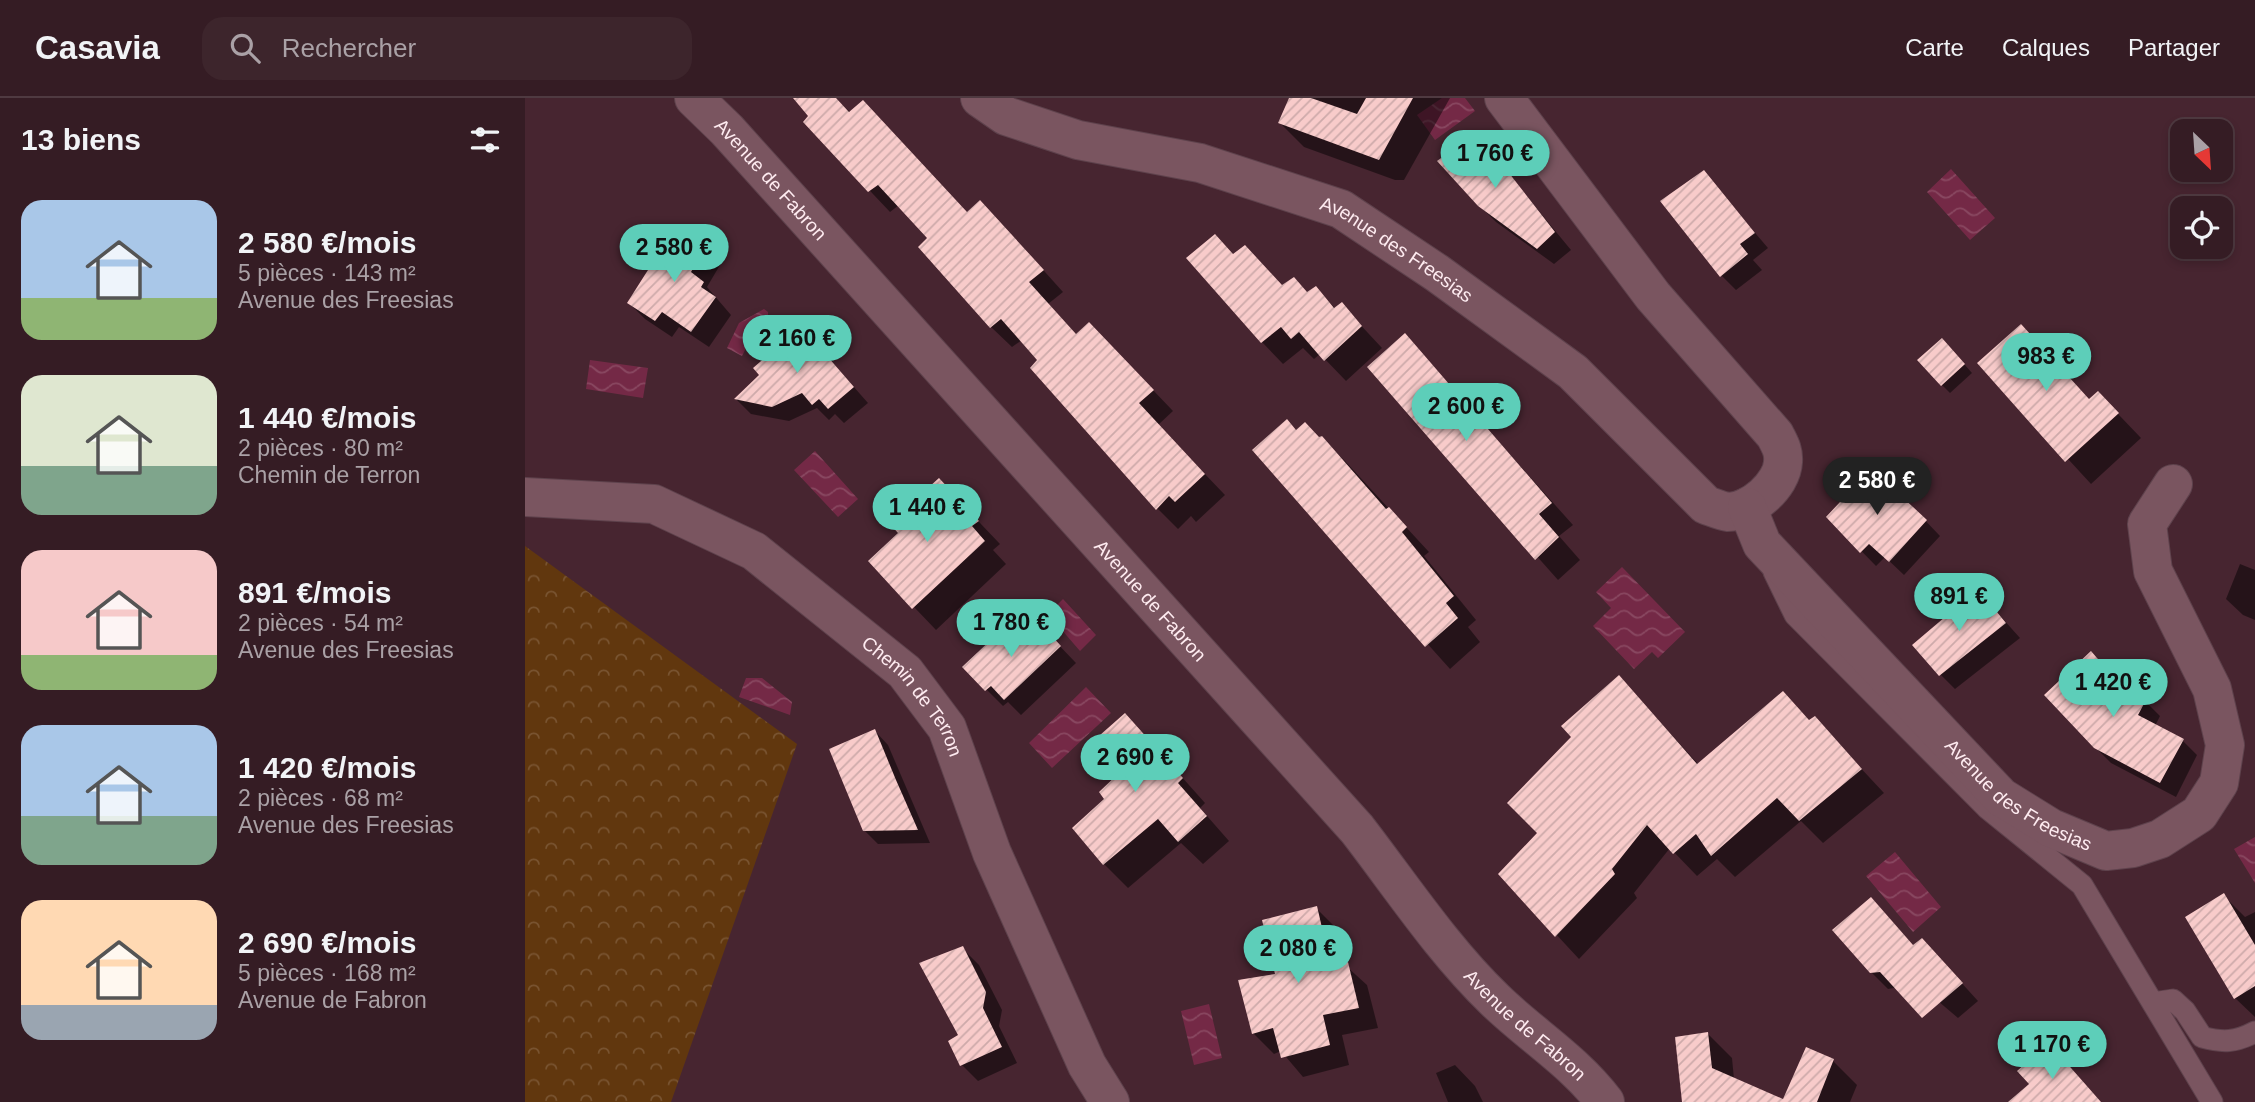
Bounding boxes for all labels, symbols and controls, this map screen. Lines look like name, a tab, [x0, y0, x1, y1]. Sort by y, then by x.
search box	[202, 17, 692, 80]
text: Casavia	[35, 29, 160, 66]
icon: search	[226, 29, 264, 67]
text: Rechercher	[282, 33, 416, 63]
text: Carte	[1905, 34, 1964, 61]
text: Calques	[2002, 34, 2090, 61]
text: Partager	[2128, 34, 2220, 61]
street label: Avenue de Fabron	[711, 114, 831, 244]
north arrow	[2170, 119, 2233, 182]
map controls	[2170, 119, 2233, 259]
icon: filters	[466, 121, 504, 159]
text: 13 biens	[21, 123, 141, 156]
pin: 1 760 €	[1430, 130, 1560, 190]
text: 1 760 €	[1457, 140, 1533, 166]
street label: Avenue des Freesias	[1318, 192, 1477, 306]
button: locate	[2170, 196, 2233, 259]
pin: 2 580 €	[609, 225, 739, 284]
text: 2 580 €/mois	[238, 226, 416, 259]
icon: home	[77, 228, 161, 312]
text: 2 580 €	[636, 234, 712, 260]
text: 5 pièces · 143 m²	[238, 260, 416, 286]
text: Avenue des Freesias	[238, 287, 454, 313]
pin: 2 160 €	[732, 316, 862, 375]
text: 2 160 €	[759, 325, 835, 351]
pin: 983 €	[1997, 334, 2095, 393]
text: 983 €	[2017, 343, 2075, 369]
pin: 2 600 €	[1401, 384, 1531, 443]
text: 2 600 €	[1428, 393, 1504, 419]
text: 1 440 €/mois	[238, 401, 416, 434]
icon: home	[77, 403, 161, 487]
text: 2 pièces · 80 m²	[238, 435, 403, 461]
pin: 2 580 €	[1812, 458, 1942, 517]
text: Chemin de Terron	[238, 462, 420, 488]
text: 2 580 €	[1839, 467, 1915, 493]
pin: 1 440 €	[862, 484, 992, 544]
text: 1 440 €	[889, 494, 965, 520]
street label: Avenue de Fabron	[1091, 535, 1211, 665]
pin: 891 €	[1910, 574, 2008, 633]
text: 891 €/mois	[238, 576, 391, 609]
icon: home	[77, 578, 161, 662]
text: 891 €	[1930, 583, 1988, 609]
pin: 1 780 €	[946, 600, 1076, 659]
text: 1 780 €	[973, 609, 1049, 635]
text: 2 pièces · 54 m²	[238, 610, 403, 636]
street label: Chemin de Terron	[858, 632, 967, 759]
text: Avenue des Freesias	[238, 637, 454, 663]
pin: 1 420 €	[2048, 660, 2178, 719]
text: 1 420 €	[2075, 669, 2151, 695]
pin: 2 690 €	[1070, 734, 1200, 794]
street label: Avenue des Freesias	[1941, 734, 2095, 854]
text: 2 690 €	[1097, 744, 1173, 770]
text: 1 420 €/mois	[238, 751, 416, 784]
icon: home	[77, 753, 161, 837]
text: 2 pièces · 68 m²	[238, 785, 403, 811]
text: Avenue des Freesias	[238, 812, 454, 838]
text: 2 690 €/mois	[238, 926, 416, 959]
pin: 2 080 €	[1233, 926, 1363, 985]
icon: home	[77, 928, 161, 1012]
text: 2 080 €	[1260, 935, 1336, 961]
text: 5 pièces · 168 m²	[238, 960, 416, 986]
street label: Avenue de Fabron	[1460, 965, 1591, 1085]
text: Avenue de Fabron	[238, 987, 427, 1013]
pin: 1 170 €	[1987, 1021, 2117, 1081]
text: 1 170 €	[2014, 1031, 2090, 1057]

